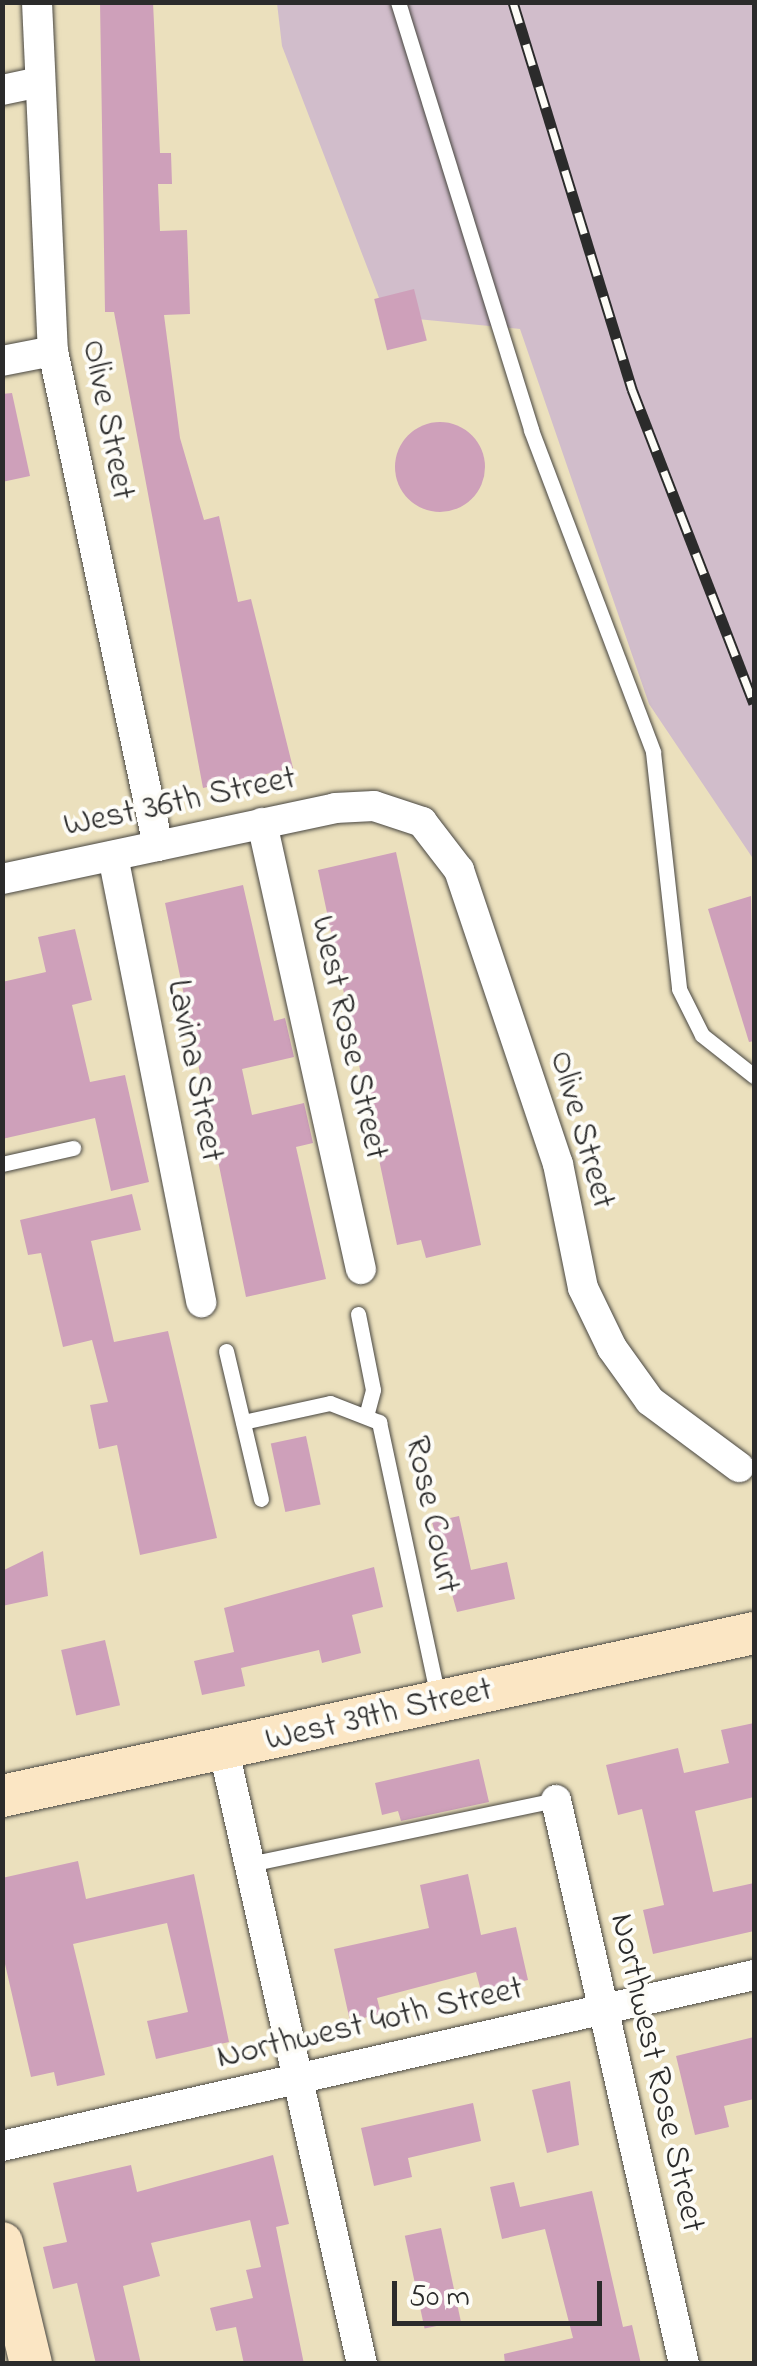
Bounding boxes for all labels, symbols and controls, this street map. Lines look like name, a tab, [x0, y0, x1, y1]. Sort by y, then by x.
street label: Olive Street	[71, 336, 143, 504]
street label: West 36th Street	[60, 758, 300, 848]
street label: West Rose Street	[300, 912, 396, 1164]
street label: Lavina Street	[156, 976, 232, 1166]
street label: Olive Street	[538, 1046, 624, 1214]
street label: Rose Court	[394, 1433, 468, 1597]
street label: West 39th Street	[262, 1670, 496, 1762]
street label: Northwest Rose Street	[599, 1909, 713, 2237]
street label: Northwest 40th Street	[213, 1968, 527, 2080]
scale bar	[397, 2261, 607, 2323]
text: 50 m	[409, 2276, 470, 2320]

